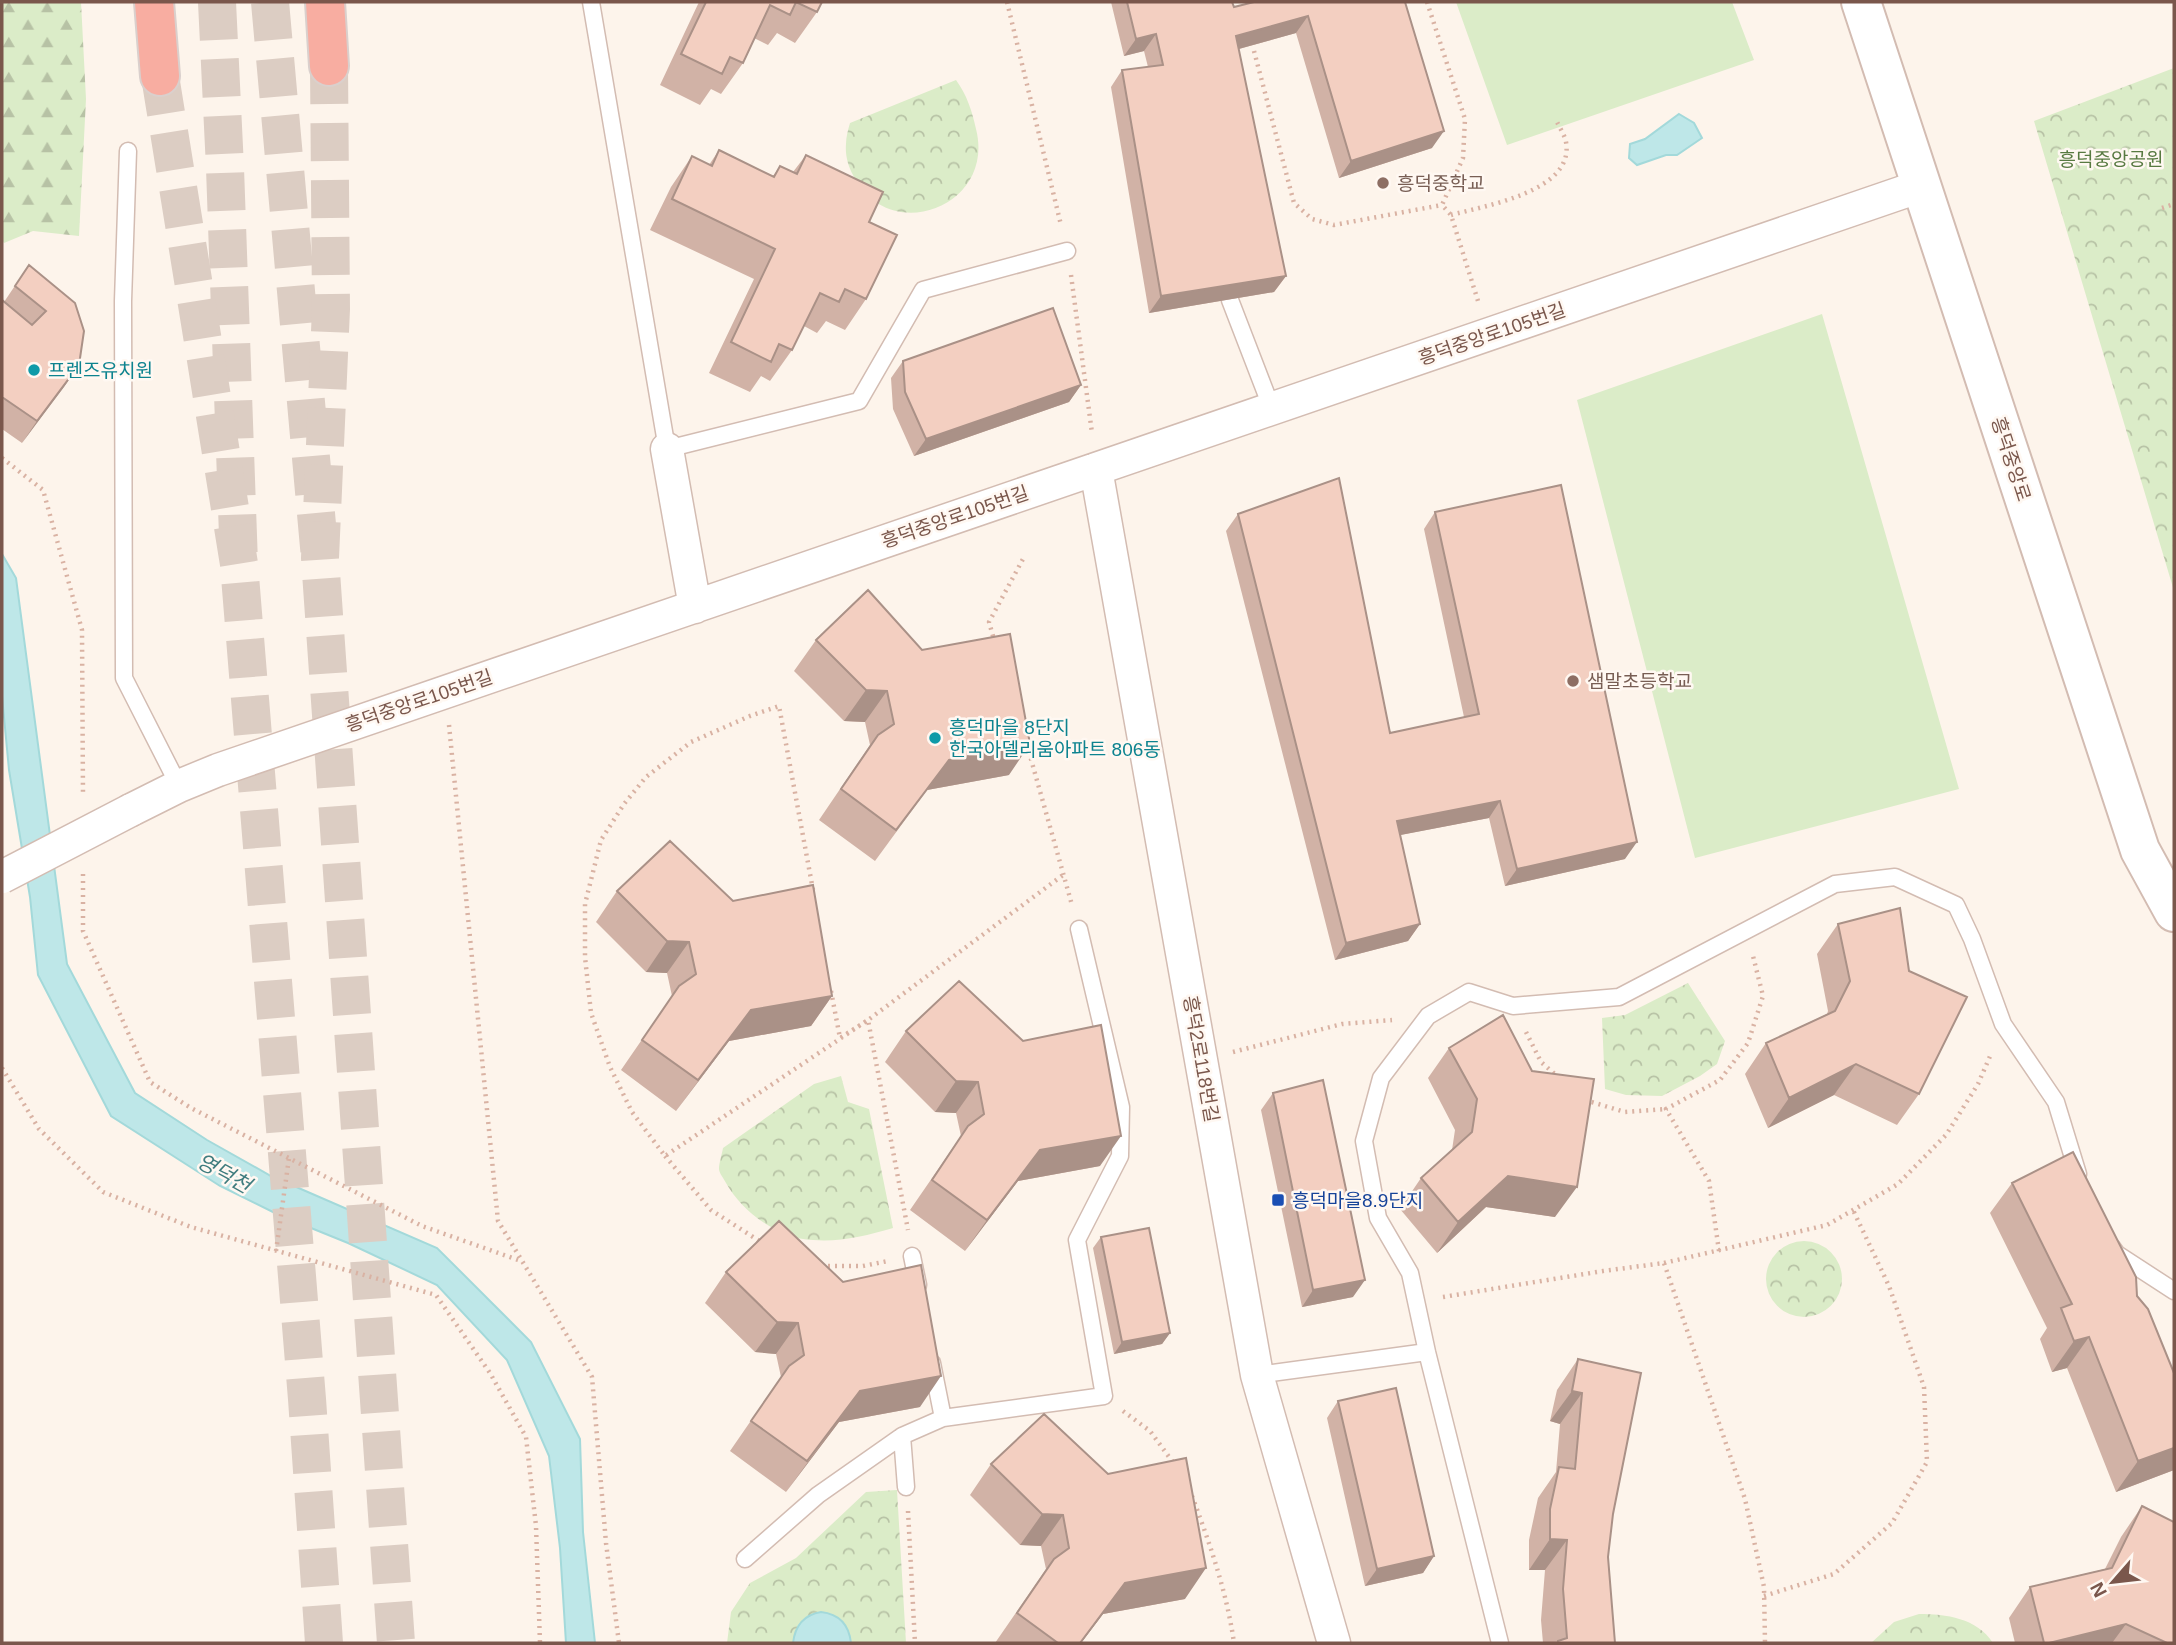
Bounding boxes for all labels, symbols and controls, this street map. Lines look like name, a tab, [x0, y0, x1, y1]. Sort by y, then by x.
park label: 흥덕중앙공원	[2059, 149, 2163, 170]
place label: 흥덕중학교	[1397, 173, 1484, 194]
marker: 흥덕중학교	[1375, 175, 1391, 191]
street label: 흥덕중앙로105번길	[1416, 299, 1568, 369]
place label: 프렌즈유치원	[48, 360, 153, 381]
marker: 프렌즈유치원	[26, 362, 42, 378]
street label: 흥덕중앙로	[1988, 414, 2034, 504]
street label: 흥덕중앙로105번길	[879, 482, 1031, 552]
street label: 흥덕중앙로105번길	[343, 666, 495, 736]
place label: 샘말초등학교	[1587, 671, 1692, 692]
marker: 샘말초등학교	[1565, 673, 1581, 689]
place label: 흥덕마을 8단지 한국아델리움아파트 806동	[949, 717, 1161, 760]
marker: 흥덕마을 8단지 한국아델리움아파트 806동	[927, 730, 943, 746]
street label: 흥덕2로118번길	[1180, 994, 1222, 1124]
water label: 영덕천	[193, 1149, 257, 1198]
place label: 흥덕마을8.9단지	[1292, 1190, 1423, 1211]
marker: 흥덕마을8.9단지	[1270, 1192, 1286, 1208]
north arrow	[2078, 1547, 2148, 1617]
text: N	[2086, 1579, 2111, 1601]

